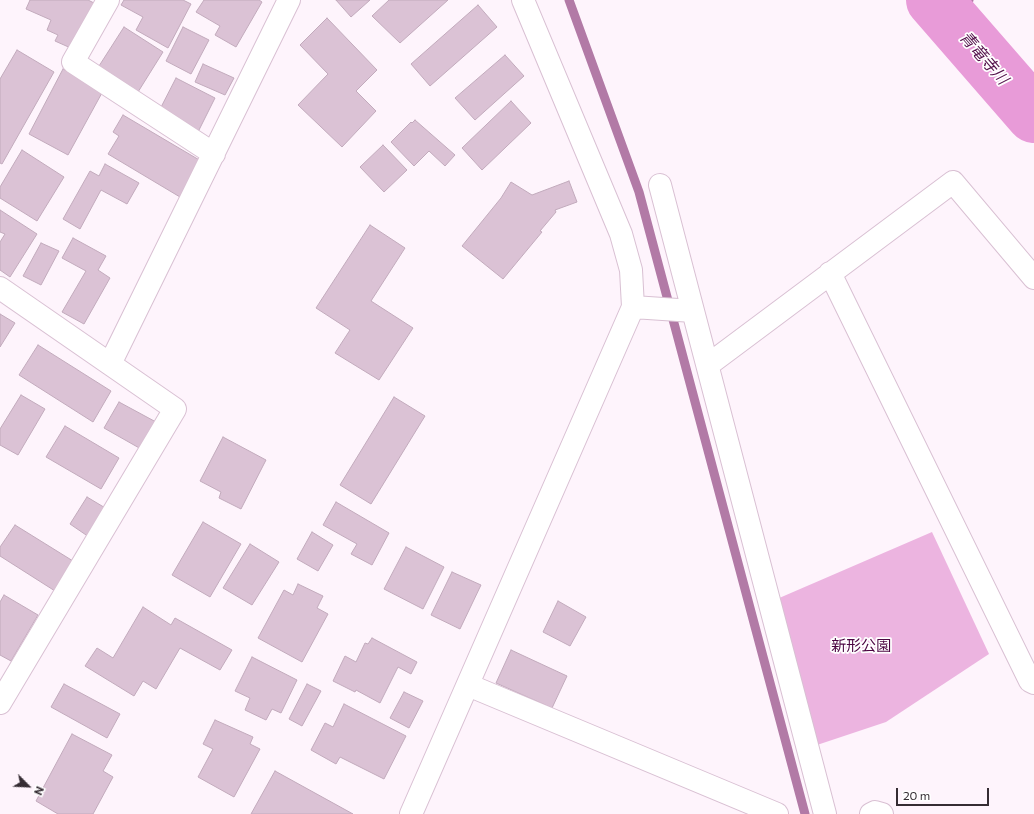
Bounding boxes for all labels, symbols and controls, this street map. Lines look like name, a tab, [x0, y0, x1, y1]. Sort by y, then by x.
water label: 青竜寺川	[956, 28, 1012, 88]
park label: 新形公園	[831, 637, 891, 655]
north arrow	[8, 766, 48, 806]
scale bar	[898, 780, 991, 806]
text: N	[32, 785, 47, 797]
text: 20 m	[903, 788, 930, 802]

